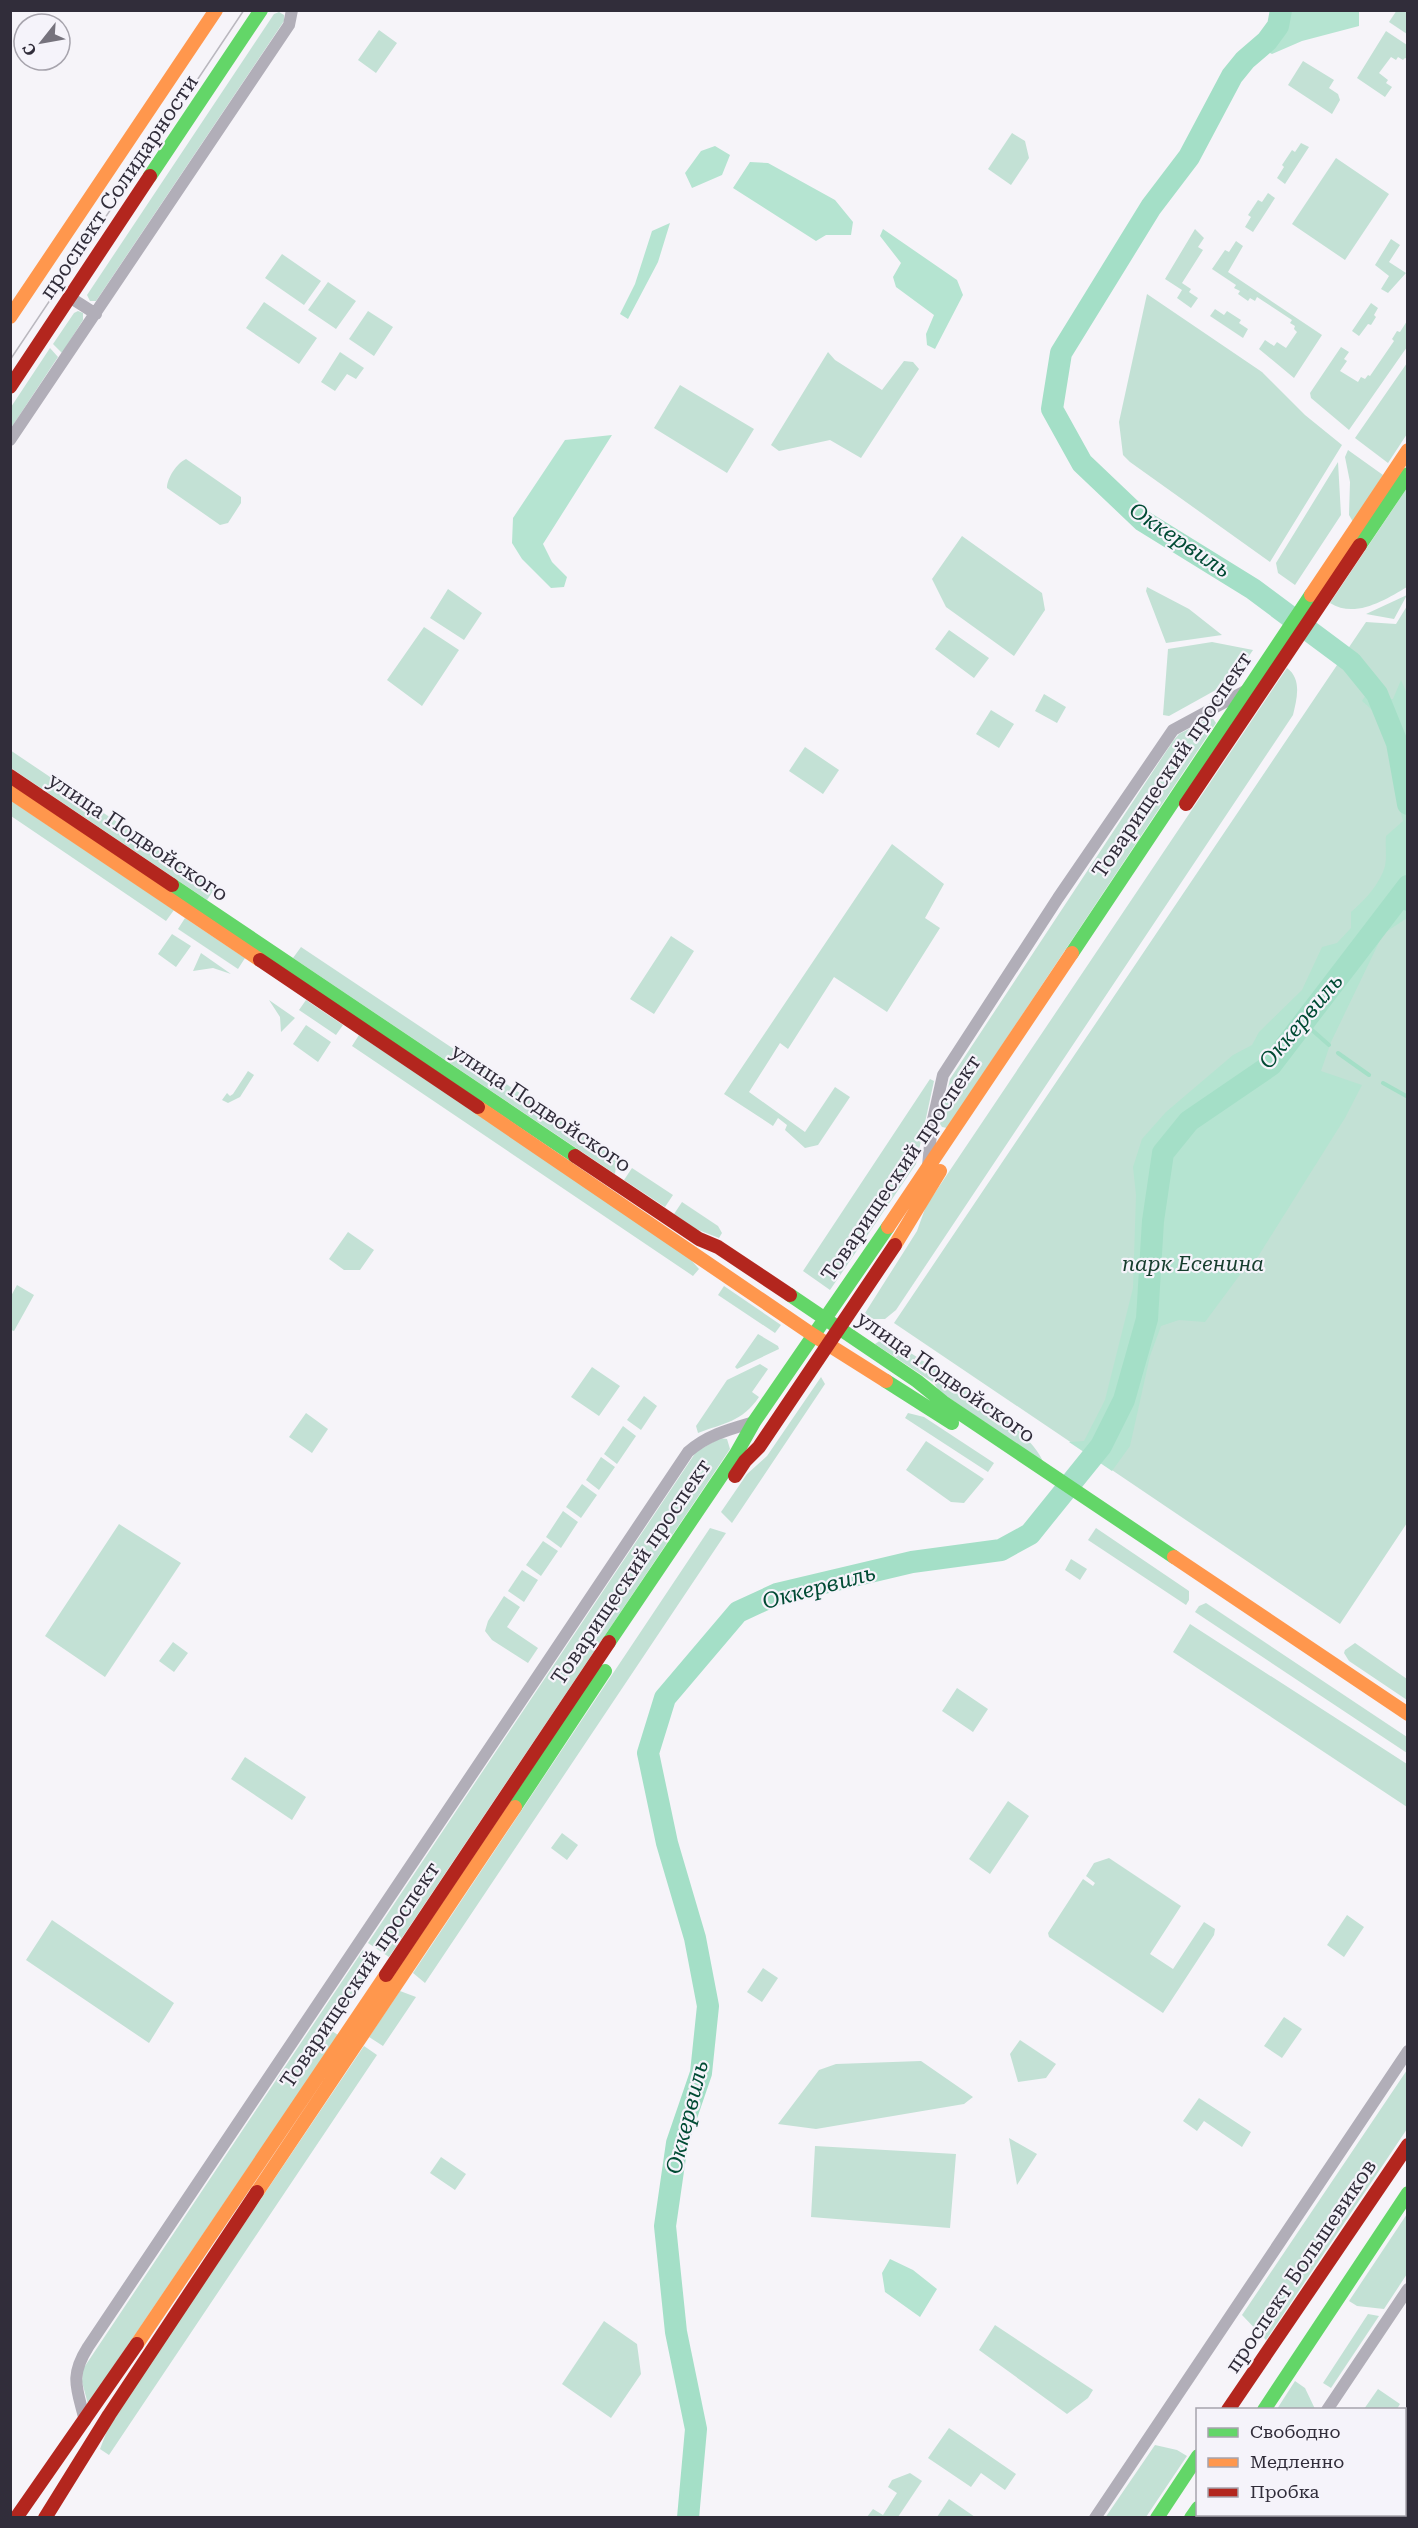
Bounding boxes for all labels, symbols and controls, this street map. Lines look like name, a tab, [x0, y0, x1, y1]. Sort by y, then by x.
north arrow	[12, 12, 72, 72]
text: С	[19, 40, 41, 59]
street label: проспект Солидарности	[35, 71, 203, 303]
water label: Оккервиль	[1125, 497, 1235, 583]
street label: Товарищеский проспект	[1087, 647, 1257, 883]
street label: улица Подвойского	[43, 768, 233, 906]
water label: Оккервиль	[1254, 968, 1348, 1074]
street label: улица Подвойского	[446, 1039, 636, 1177]
street label: Товарищеский проспект	[816, 1050, 986, 1286]
park label: парк Есенина	[1122, 1252, 1264, 1276]
street label: улица Подвойского	[852, 1306, 1040, 1448]
street label: Товарищеский проспект	[546, 1454, 716, 1690]
water label: Оккервиль	[760, 1560, 878, 1614]
street label: Товарищеский проспект	[275, 1857, 445, 2093]
water label: Оккервиль	[661, 2057, 713, 2177]
street label: проспект Большевиков	[1221, 2155, 1381, 2377]
legend	[1196, 2408, 1406, 2516]
text: Свободно	[1250, 2421, 1340, 2442]
text: Медленно	[1250, 2451, 1344, 2472]
text: Пробка	[1250, 2481, 1319, 2502]

